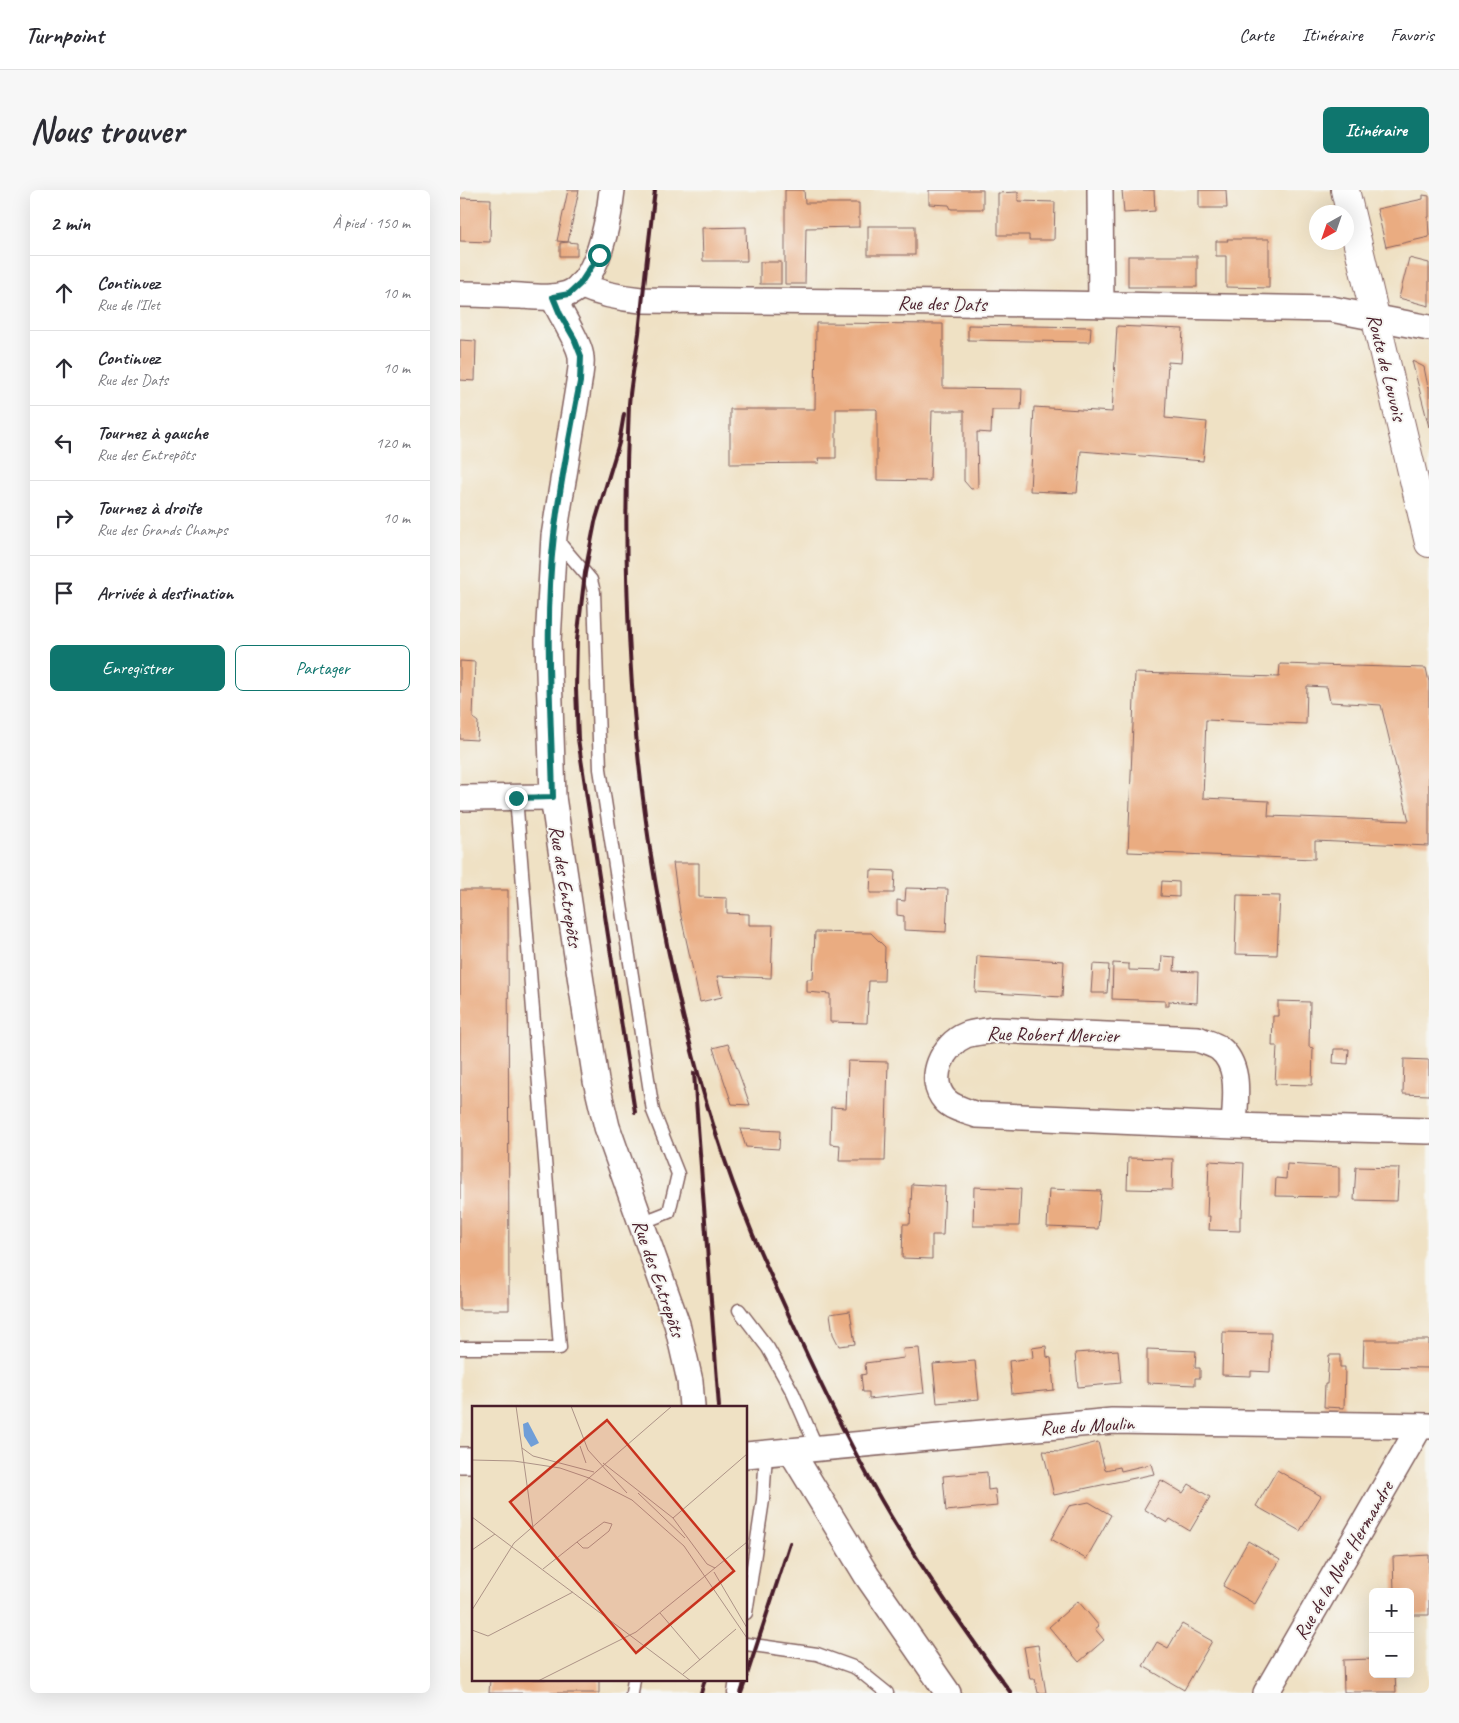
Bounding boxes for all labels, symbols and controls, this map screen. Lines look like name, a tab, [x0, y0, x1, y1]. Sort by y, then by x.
text: Turnpoint	[25, 20, 104, 50]
text: Carte	[1239, 24, 1274, 46]
text: Itinéraire	[1302, 24, 1363, 46]
text: Favoris	[1391, 24, 1434, 46]
button: Itinéraire	[1323, 107, 1429, 153]
text: Nous trouver	[30, 108, 184, 153]
north arrow	[1309, 205, 1354, 250]
text: 2 min	[50, 210, 90, 236]
text: À pied · 150 m	[332, 213, 410, 233]
route start	[588, 244, 611, 267]
text: Continuez	[97, 271, 160, 295]
icon: ahead	[50, 279, 78, 307]
text: 10 m	[383, 283, 410, 303]
street label: Rue des Dats	[897, 290, 989, 317]
text: Rue de l'Ilet	[97, 295, 160, 315]
street label: Route de Louvois	[1361, 311, 1412, 425]
text: Continuez	[97, 346, 160, 370]
icon: ahead	[50, 354, 78, 382]
text: 10 m	[383, 358, 410, 378]
text: Rue des Dats	[97, 370, 168, 390]
text: Tournez à gauche	[97, 421, 208, 445]
icon: left	[50, 429, 78, 457]
text: 120 m	[376, 433, 410, 453]
text: Rue des Entrepôts	[97, 445, 195, 465]
text: Tournez à droite	[97, 496, 201, 520]
icon: right	[50, 504, 78, 532]
text: 10 m	[383, 508, 410, 528]
text: Rue des Grands Champs	[97, 520, 228, 540]
icon: arrive	[50, 579, 78, 607]
text: Arrivée à destination	[97, 581, 233, 605]
button: Enregistrer	[50, 645, 225, 691]
button: Partager	[235, 645, 410, 691]
route end	[505, 787, 528, 810]
street label: Rue des Entrepôts	[544, 823, 588, 951]
street label: Rue Robert Mercier	[987, 1021, 1121, 1048]
street label: Rue des Entrepôts	[627, 1216, 691, 1342]
inset map	[472, 1406, 748, 1680]
street label: Rue du Moulin	[1039, 1411, 1136, 1440]
street label: Rue de la Noue Hermandre	[1288, 1475, 1400, 1644]
map controls	[1369, 1588, 1414, 1678]
button: +	[1369, 1588, 1414, 1633]
button: −	[1369, 1633, 1414, 1678]

